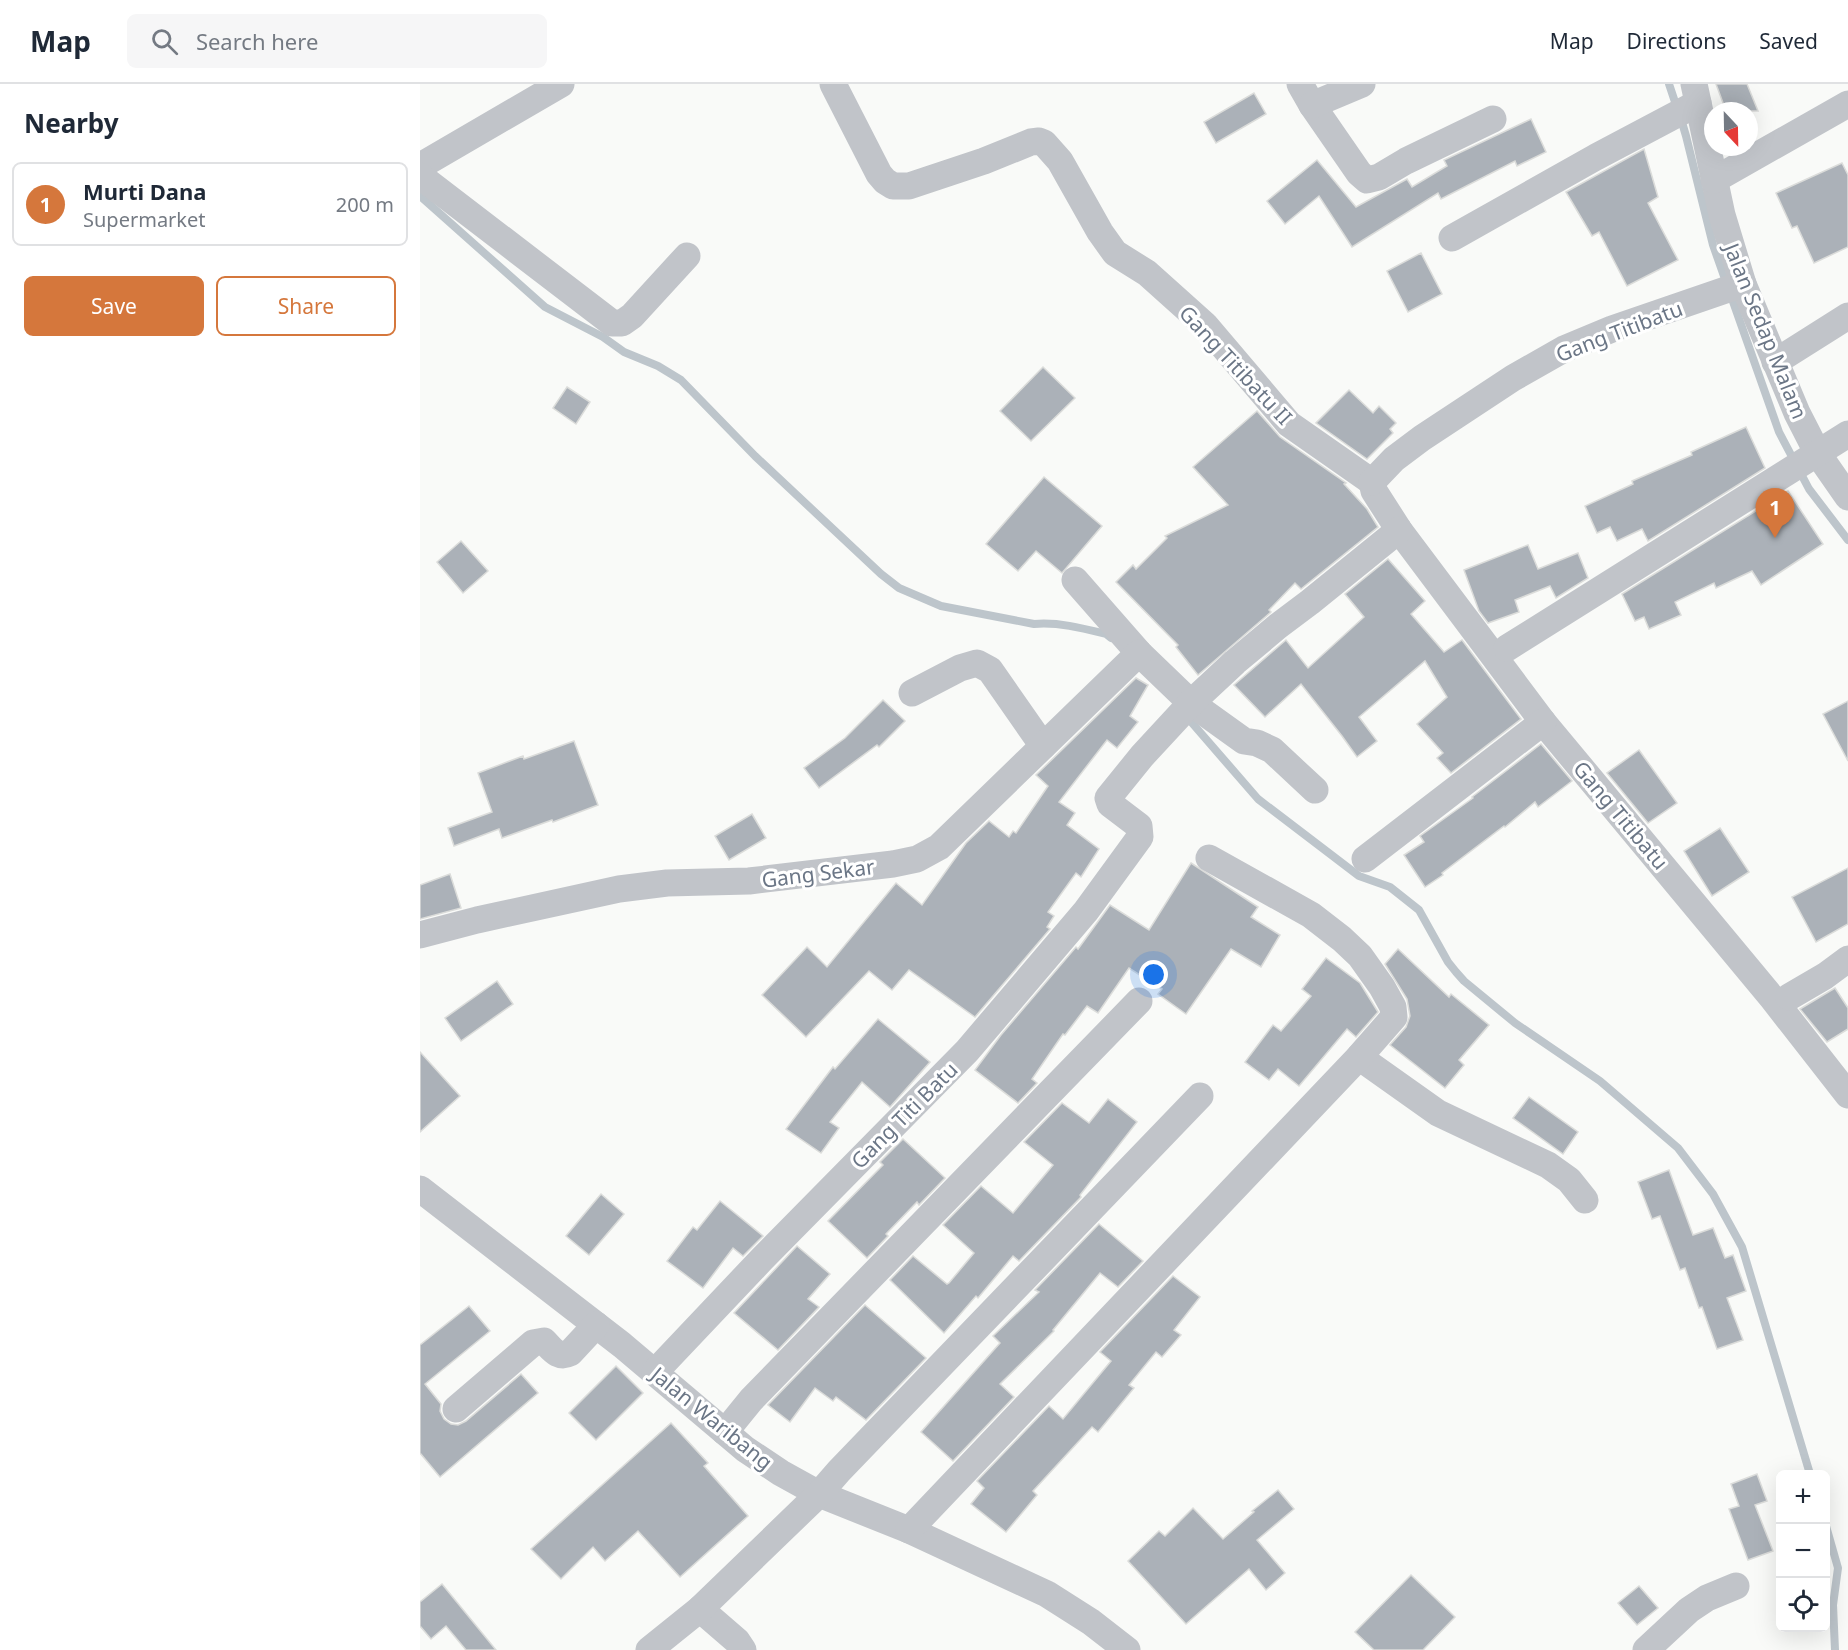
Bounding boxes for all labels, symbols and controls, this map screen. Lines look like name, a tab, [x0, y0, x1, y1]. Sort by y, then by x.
search box	[127, 14, 547, 68]
text: Map	[30, 22, 91, 60]
icon: search	[148, 25, 181, 58]
text: Search here	[196, 26, 318, 56]
text: Map	[1550, 27, 1594, 55]
text: Directions	[1627, 27, 1726, 55]
text: Saved	[1759, 27, 1818, 55]
north arrow	[1704, 102, 1758, 156]
text: Nearby	[24, 105, 119, 141]
text: Murti Dana	[83, 176, 207, 206]
text: 1	[40, 191, 51, 218]
text: 200 m	[336, 191, 394, 218]
text: Supermarket	[83, 206, 206, 233]
street label: Jalan Sedap Malam	[1717, 237, 1814, 423]
button: Save	[24, 276, 204, 336]
button: Share	[216, 276, 396, 336]
street label: Gang Titibatu	[1552, 294, 1686, 368]
street label: Gang Titibatu II	[1173, 299, 1299, 431]
pin: 1	[1756, 488, 1794, 538]
street label: Gang Titibatu	[1567, 755, 1675, 875]
street label: Gang Sekar	[760, 852, 876, 894]
your location	[1139, 960, 1168, 989]
street label: Gang Titi Batu	[845, 1056, 963, 1174]
street label: Jalan Waribang	[644, 1359, 779, 1476]
map controls	[1776, 1470, 1830, 1632]
button: +	[1776, 1470, 1830, 1524]
button: −	[1776, 1524, 1830, 1578]
button: locate	[1776, 1578, 1830, 1632]

